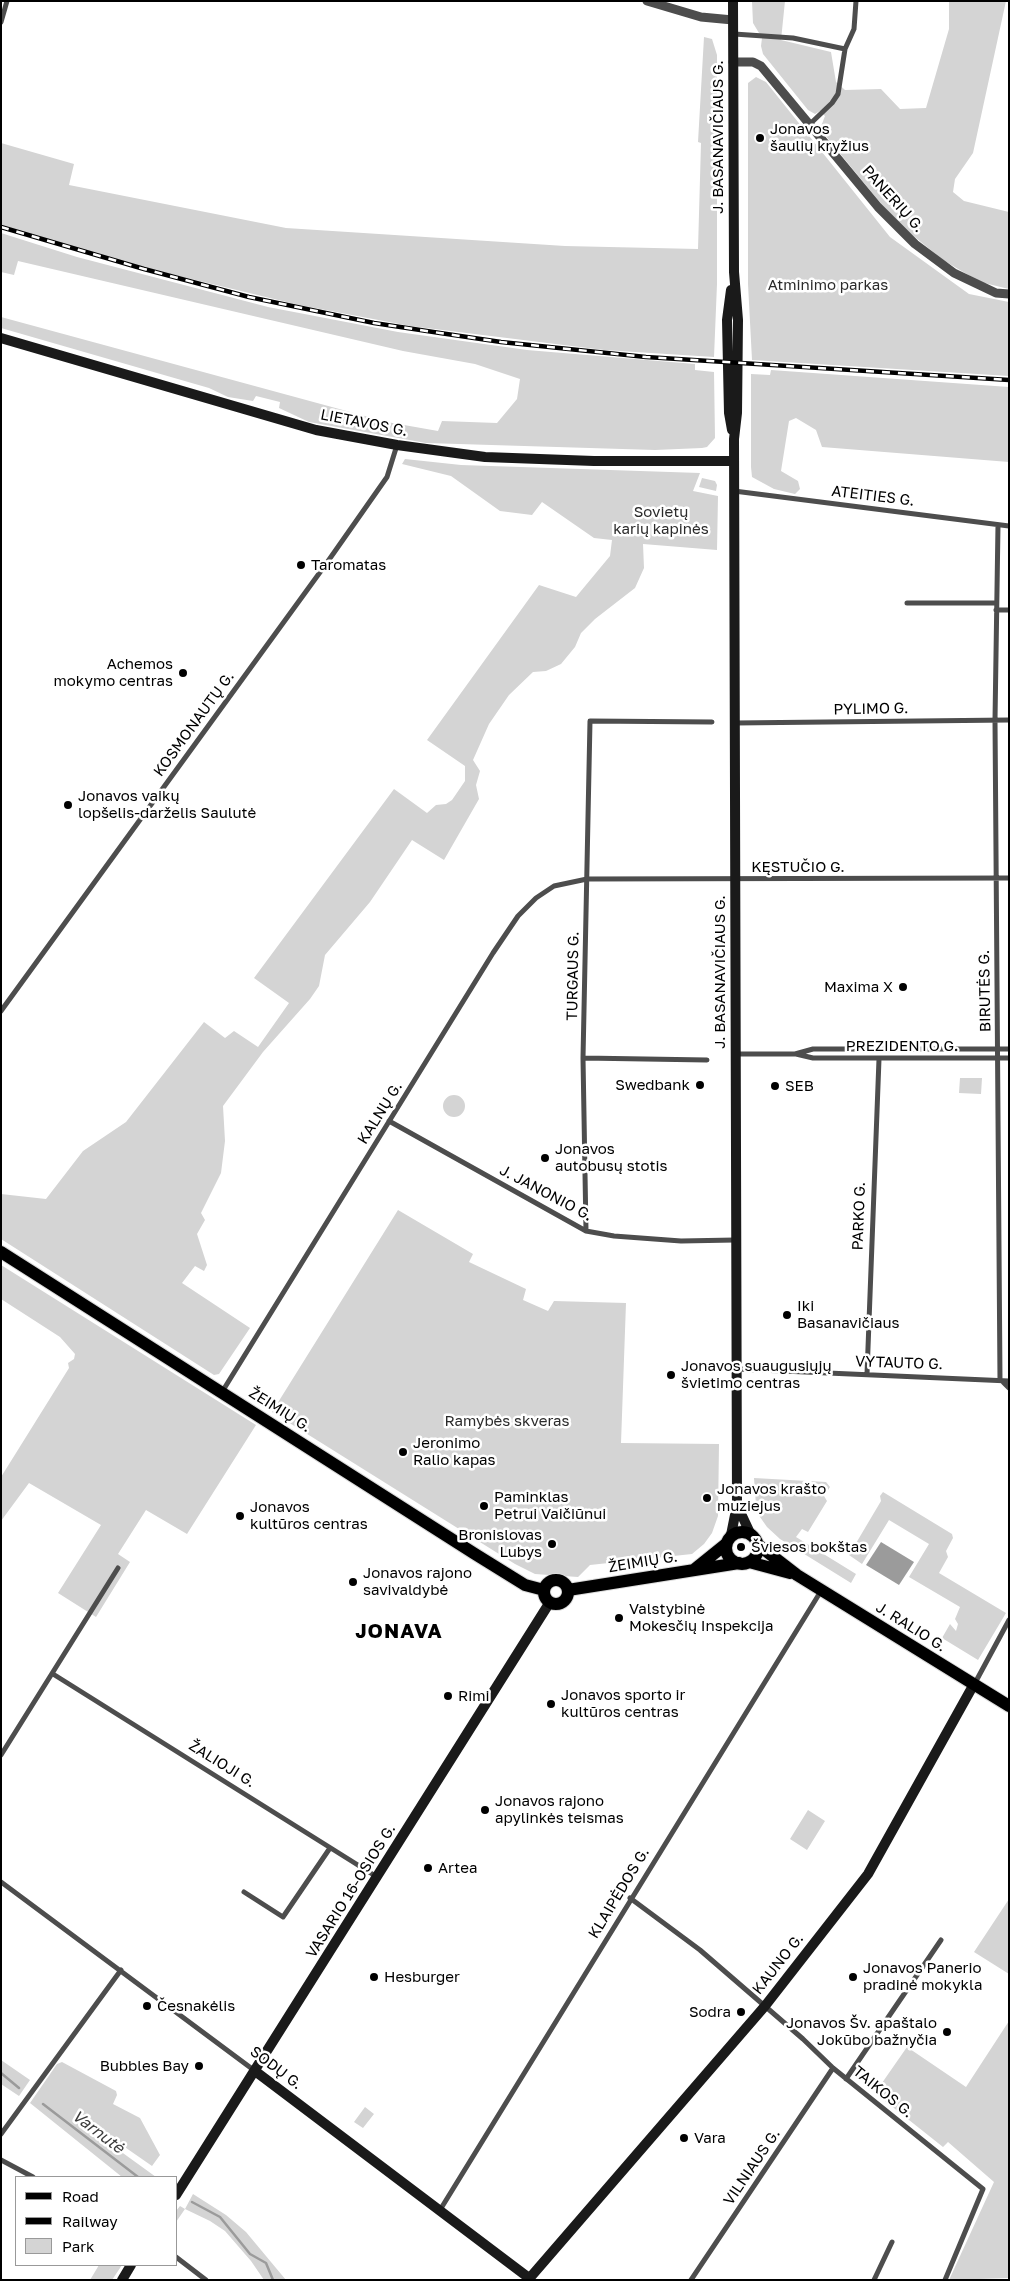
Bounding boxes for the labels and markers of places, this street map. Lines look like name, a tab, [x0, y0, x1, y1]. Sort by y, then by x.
place label: Jonavos šaulių kryžius	[770, 120, 869, 155]
marker: Jonavos šaulių kryžius	[754, 132, 766, 144]
place label: Taromatas	[311, 556, 386, 574]
marker: Taromatas	[295, 559, 307, 571]
place label: Achemos mokymo centras	[54, 655, 173, 690]
marker: Achemos mokymo centras	[177, 667, 189, 679]
place label: Jonavos vaikų lopšelis-darželis Saulutė	[78, 787, 256, 822]
marker: Jonavos vaikų lopšelis-darželis Saulutė	[62, 799, 74, 811]
place label: Maxima X	[824, 978, 893, 996]
marker: Maxima X	[897, 981, 909, 993]
place label: Swedbank	[615, 1076, 690, 1094]
place label: SEB	[785, 1077, 814, 1095]
marker: Swedbank	[694, 1079, 706, 1091]
marker: SEB	[769, 1080, 781, 1092]
place label: Jonavos autobusų stotis	[555, 1140, 668, 1175]
marker: Jonavos autobusų stotis	[539, 1152, 551, 1164]
place label: Iki Basanavičiaus	[797, 1297, 899, 1332]
marker: Iki Basanavičiaus	[781, 1309, 793, 1321]
place label: Jonavos suaugusiųjų švietimo centras	[681, 1357, 832, 1392]
marker: Jonavos suaugusiųjų švietimo centras	[665, 1369, 677, 1381]
place label: Jeronimo Ralio kapas	[413, 1434, 496, 1469]
marker: Jeronimo Ralio kapas	[397, 1446, 409, 1458]
place label: Jonavos krašto muziejus	[717, 1480, 826, 1515]
place label: Paminklas Petrui Vaičiūnui	[494, 1488, 606, 1523]
marker: Jonavos krašto muziejus	[701, 1492, 713, 1504]
place label: Jonavos kultūros centras	[250, 1498, 368, 1533]
marker: Paminklas Petrui Vaičiūnui	[478, 1500, 490, 1512]
marker: Jonavos kultūros centras	[234, 1510, 246, 1522]
place label: Bronislovas Lubys	[458, 1526, 542, 1561]
marker: Bronislovas Lubys	[546, 1538, 558, 1550]
place label: Šviesos bokštas	[751, 1538, 867, 1556]
marker: Šviesos bokštas	[735, 1541, 747, 1553]
place label: Jonavos rajono savivaldybė	[363, 1564, 472, 1599]
marker: Jonavos rajono savivaldybė	[347, 1576, 359, 1588]
place label: Valstybinė Mokesčių Inspekcija	[629, 1600, 773, 1635]
marker: Valstybinė Mokesčių Inspekcija	[613, 1612, 625, 1624]
place label: Jonavos sporto ir kultūros centras	[561, 1686, 685, 1721]
place label: Rimi	[458, 1687, 490, 1705]
marker: Rimi	[442, 1690, 454, 1702]
marker: Jonavos sporto ir kultūros centras	[545, 1698, 557, 1710]
place label: Jonavos rajono apylinkės teismas	[495, 1792, 624, 1827]
marker: Jonavos rajono apylinkės teismas	[479, 1804, 491, 1816]
place label: Artea	[438, 1859, 477, 1877]
marker: Artea	[422, 1862, 434, 1874]
place label: Jonavos Panerio pradinė mokykla	[863, 1959, 982, 1994]
place label: Hesburger	[384, 1968, 460, 1986]
marker: Hesburger	[368, 1971, 380, 1983]
marker: Jonavos Panerio pradinė mokykla	[847, 1971, 859, 1983]
place label: Česnakėlis	[157, 1997, 235, 2015]
marker: Česnakėlis	[141, 2000, 153, 2012]
place label: Sodra	[689, 2003, 731, 2021]
marker: Sodra	[735, 2006, 747, 2018]
place label: Jonavos Šv. apaštalo Jokūbo bažnyčia	[786, 2014, 937, 2049]
marker: Jonavos Šv. apaštalo Jokūbo bažnyčia	[941, 2026, 953, 2038]
place label: Bubbles Bay	[100, 2057, 189, 2075]
marker: Bubbles Bay	[193, 2060, 205, 2072]
place label: Vara	[694, 2129, 726, 2147]
marker: Vara	[678, 2132, 690, 2144]

